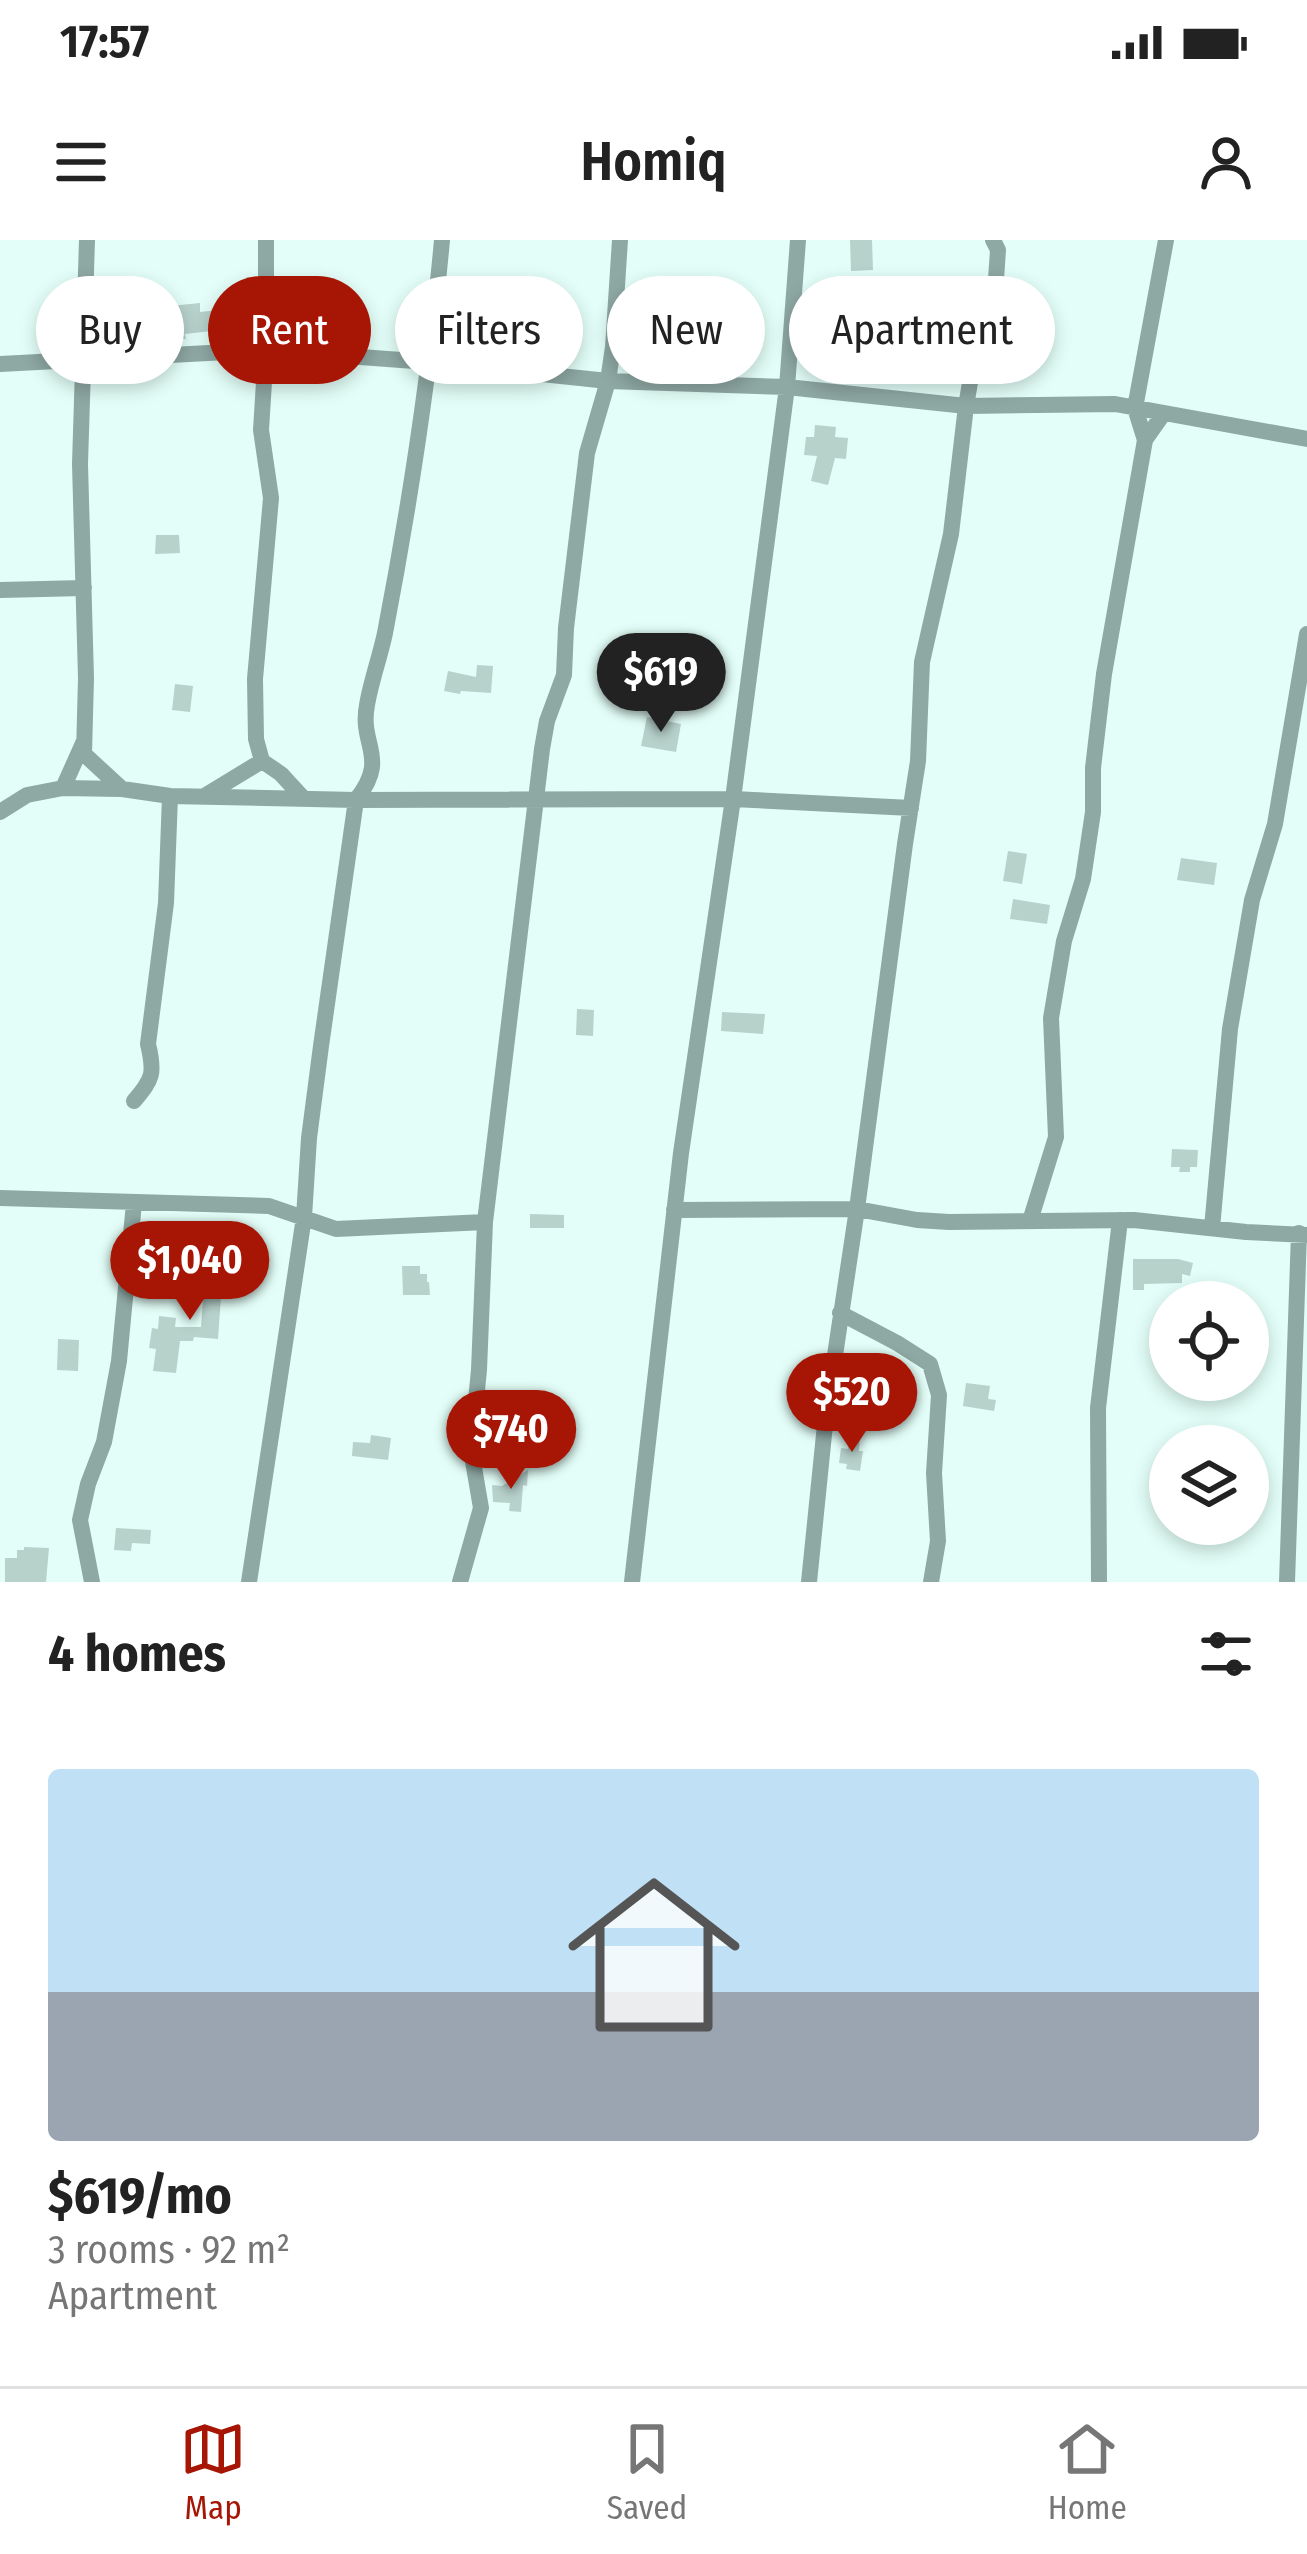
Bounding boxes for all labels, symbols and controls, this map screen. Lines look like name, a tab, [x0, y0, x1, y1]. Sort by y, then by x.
text: 17:57	[60, 15, 149, 69]
icon: menu	[48, 129, 114, 195]
icon: person	[1193, 129, 1259, 195]
text: Homiq	[581, 130, 726, 194]
chip: Buy	[36, 276, 184, 384]
chip: Rent	[208, 276, 371, 384]
chip: Filters	[395, 276, 583, 384]
chip: New	[607, 276, 765, 384]
chip: Apartment	[789, 276, 1055, 384]
pin: $619	[590, 633, 732, 735]
text: $619	[624, 649, 698, 695]
pin: $1,040	[92, 1221, 288, 1323]
text: $1,040	[137, 1237, 243, 1283]
map controls	[1149, 1281, 1269, 1545]
button: locate	[1149, 1281, 1269, 1401]
pin: $520	[781, 1353, 923, 1455]
text: $520	[813, 1369, 891, 1415]
pin: $740	[440, 1390, 582, 1492]
text: $740	[473, 1406, 549, 1452]
button: layers	[1149, 1425, 1269, 1545]
icon: filters	[1193, 1621, 1259, 1687]
text: 4 homes	[48, 1623, 226, 1685]
icon: home	[546, 1847, 762, 2063]
text: $619/mo	[48, 2165, 232, 2227]
text: 3 rooms · 92 m²	[48, 2227, 290, 2273]
text: Apartment	[48, 2273, 217, 2319]
tab: Map	[180, 2416, 246, 2528]
tab: Saved	[607, 2416, 687, 2528]
tab: Home	[1048, 2416, 1127, 2528]

